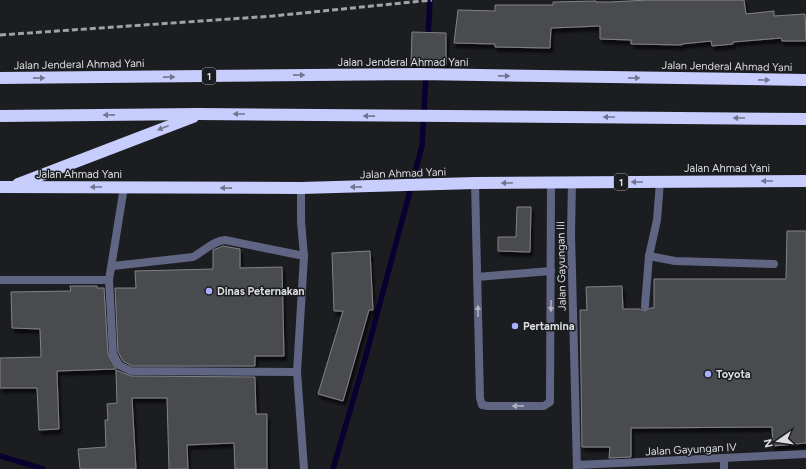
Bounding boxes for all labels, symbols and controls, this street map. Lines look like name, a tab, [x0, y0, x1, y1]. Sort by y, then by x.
street label: Jalan Jenderal Ahmad Yani	[338, 56, 468, 69]
street label: Jalan Jenderal Ahmad Yani	[13, 57, 145, 72]
street label: Jalan Jenderal Ahmad Yani	[661, 59, 793, 74]
road number: 1	[202, 68, 216, 84]
one-way arrow	[293, 72, 306, 78]
one-way arrow	[498, 73, 511, 79]
one-way arrow	[163, 74, 176, 80]
one-way arrow	[33, 75, 46, 81]
one-way arrow	[628, 75, 641, 81]
one-way arrow	[758, 77, 771, 83]
one-way arrow	[233, 111, 245, 118]
one-way arrow	[102, 112, 115, 118]
one-way arrow	[363, 112, 375, 119]
one-way arrow	[602, 114, 615, 120]
one-way arrow	[733, 115, 745, 122]
one-way arrow	[156, 126, 168, 132]
street label: Jalan Ahmad Yani	[684, 162, 770, 175]
street label: Jalan Ahmad Yani	[360, 165, 446, 181]
street label: Jalan Ahmad Yani	[36, 168, 122, 181]
road number: 1	[614, 174, 628, 190]
one-way arrow	[760, 178, 773, 184]
one-way arrow	[630, 179, 643, 185]
one-way arrow	[500, 180, 513, 186]
one-way arrow	[89, 184, 102, 190]
one-way arrow	[349, 184, 362, 190]
one-way arrow	[219, 185, 232, 191]
street label: Jalan Gayungan III	[554, 221, 569, 311]
place label: Dinas Peternakan	[217, 285, 305, 298]
marker: Dinas Peternakan	[204, 286, 214, 296]
one-way arrow	[548, 300, 554, 313]
one-way arrow	[475, 304, 481, 317]
place label: Pertamina	[523, 320, 575, 333]
marker: Pertamina	[510, 321, 520, 331]
place label: Toyota	[716, 368, 751, 381]
marker: Toyota	[703, 369, 713, 379]
one-way arrow	[511, 403, 524, 409]
north arrow	[758, 421, 798, 461]
text: N	[761, 438, 776, 449]
street label: Jalan Gayungan IV	[645, 441, 737, 458]

